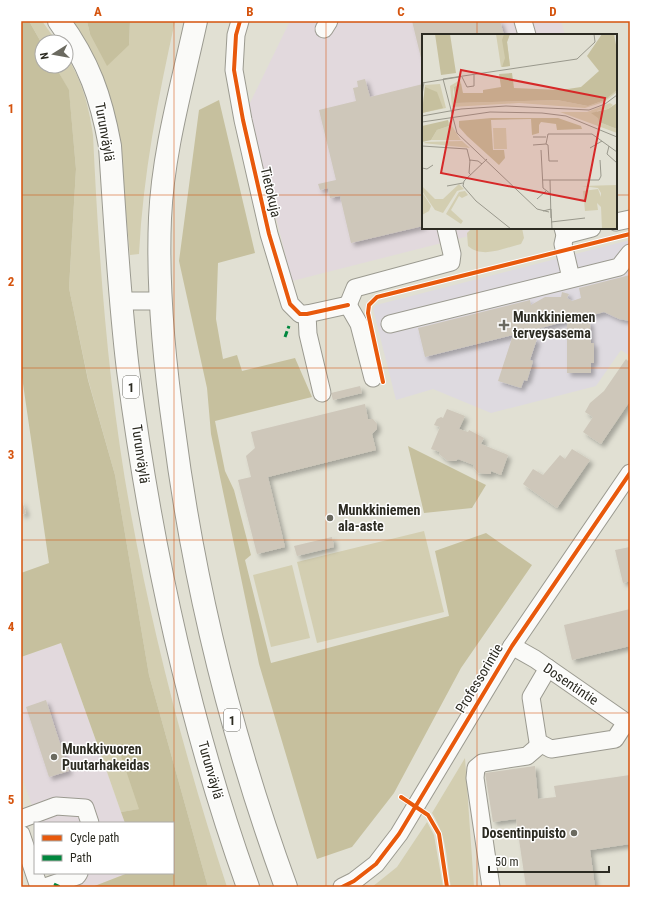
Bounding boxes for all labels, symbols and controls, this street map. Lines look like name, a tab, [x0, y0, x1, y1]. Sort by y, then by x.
text: A	[94, 4, 102, 19]
text: B	[246, 4, 254, 19]
text: C	[397, 4, 405, 19]
text: D	[549, 4, 557, 19]
north arrow	[34, 34, 74, 74]
inset map	[422, 34, 617, 229]
text: N	[38, 51, 52, 60]
text: 1	[8, 101, 14, 116]
street label: Turunväylä	[92, 101, 118, 163]
street label: Tietokuja	[257, 165, 285, 219]
text: 2	[8, 274, 15, 289]
place label: Munkkiniemen terveysasema	[513, 309, 596, 341]
marker: Munkkiniemen terveysasema	[498, 319, 510, 331]
road number: 1	[123, 376, 139, 398]
street label: Turunväylä	[129, 423, 153, 485]
text: 3	[8, 447, 14, 462]
place label: Munkkiniemen ala-aste	[338, 502, 421, 534]
marker: Munkkiniemen ala-aste	[325, 513, 335, 523]
text: 4	[8, 619, 15, 634]
street label: Professorintie	[452, 640, 506, 715]
street label: Dosentintie	[540, 660, 602, 708]
road number: 1	[224, 709, 240, 731]
street label: Turunväylä	[195, 739, 227, 801]
place label: Munkkivuoren Puutarhakeidas	[62, 741, 149, 773]
marker: Munkkivuoren Puutarhakeidas	[49, 752, 59, 762]
text: 5	[8, 792, 15, 807]
legend	[34, 822, 174, 874]
place label: Dosentinpuisto	[482, 825, 566, 841]
marker: Dosentinpuisto	[569, 828, 579, 838]
text: Cycle path	[70, 831, 120, 845]
scale bar	[489, 848, 609, 874]
text: Path	[70, 851, 92, 865]
text: 50 m	[495, 855, 519, 869]

